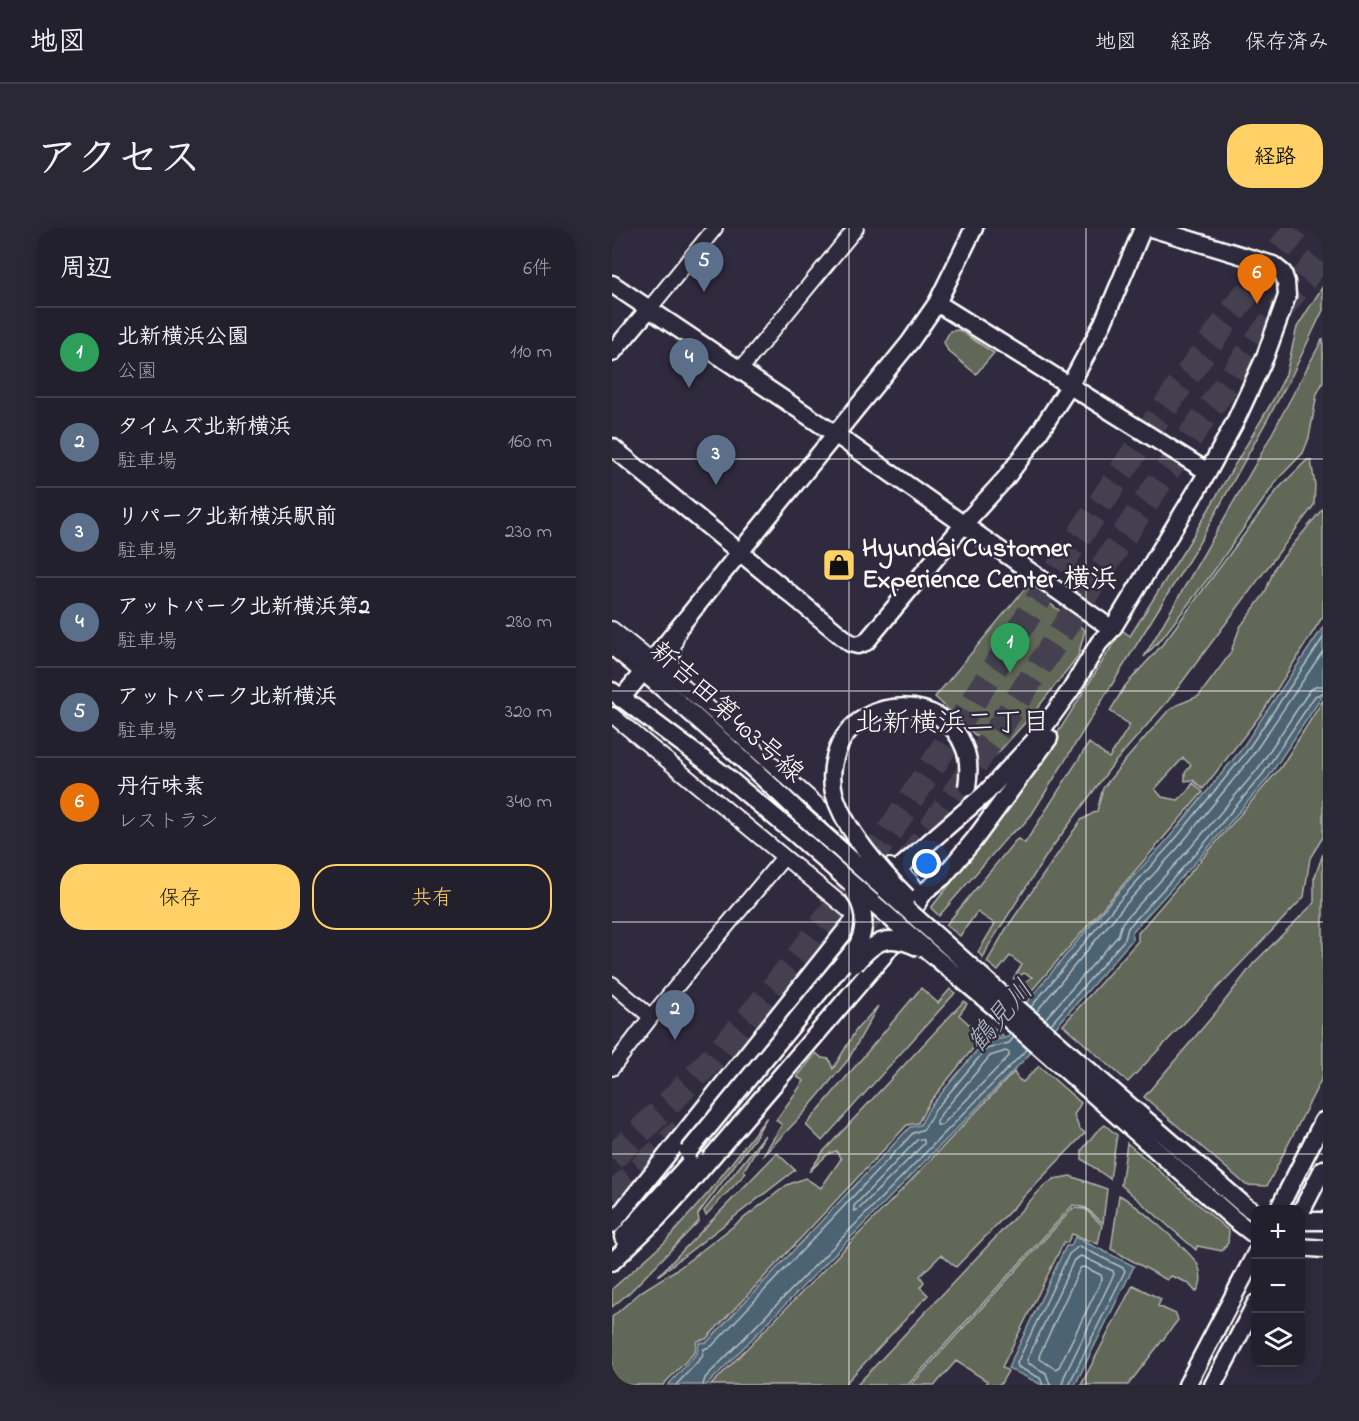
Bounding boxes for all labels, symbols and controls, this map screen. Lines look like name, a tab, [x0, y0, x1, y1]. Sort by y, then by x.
text: 地図	[30, 23, 86, 64]
text: 地図	[1095, 28, 1137, 58]
text: 経路	[1170, 28, 1212, 58]
text: 保存済み	[1245, 28, 1329, 58]
button: 経路	[1227, 124, 1323, 188]
text: アクセス	[36, 130, 201, 191]
pin: 5	[684, 242, 724, 292]
text: 周辺	[60, 251, 112, 289]
pin: 6	[1238, 254, 1276, 304]
text: 6件	[523, 255, 552, 284]
text: 北新横浜公園	[117, 322, 249, 354]
text: 1	[76, 338, 83, 367]
text: 110 m	[510, 338, 552, 367]
pin: 4	[670, 338, 709, 388]
text: 公園	[117, 358, 157, 387]
text: タイムズ北新横浜	[117, 412, 291, 444]
text: 2	[75, 428, 84, 457]
text: 160 m	[508, 428, 552, 457]
pin: 3	[696, 436, 736, 485]
text: 駐車場	[117, 448, 177, 477]
text: リパーク北新横浜駅前	[117, 502, 337, 534]
text: 3	[75, 518, 84, 547]
text: 230 m	[505, 518, 552, 547]
place label: Hyundai Customer Experience Center 横浜	[862, 530, 1117, 600]
text: 駐車場	[117, 538, 177, 567]
shop icon: Hyundai Customer Experience Center 横浜	[821, 547, 857, 583]
text: アットパーク北新横浜第2	[117, 592, 370, 624]
text: 4	[75, 608, 84, 637]
text: 280 m	[505, 608, 552, 637]
pin: 1	[990, 624, 1030, 673]
text: 駐車場	[117, 628, 177, 657]
street label: 新吉田第403号線	[640, 633, 812, 793]
text: アットパーク北新横浜	[117, 682, 337, 714]
text: 5	[74, 698, 85, 727]
text: 320 m	[505, 698, 552, 727]
district label: 北新横浜二丁目	[854, 704, 1050, 745]
text: 駐車場	[117, 718, 177, 747]
text: 丹行味素	[117, 772, 205, 804]
text: 6	[75, 788, 84, 817]
text: 340 m	[506, 788, 552, 817]
text: レストラン	[117, 808, 219, 837]
your location	[912, 849, 941, 878]
button: 保存	[60, 864, 300, 930]
button: 共有	[312, 864, 552, 930]
water label: 鶴見川	[959, 972, 1045, 1062]
pin: 2	[656, 990, 694, 1040]
map controls	[1251, 1205, 1305, 1367]
button: +	[1251, 1205, 1305, 1259]
button: −	[1251, 1259, 1305, 1313]
button: layers	[1251, 1313, 1305, 1367]

